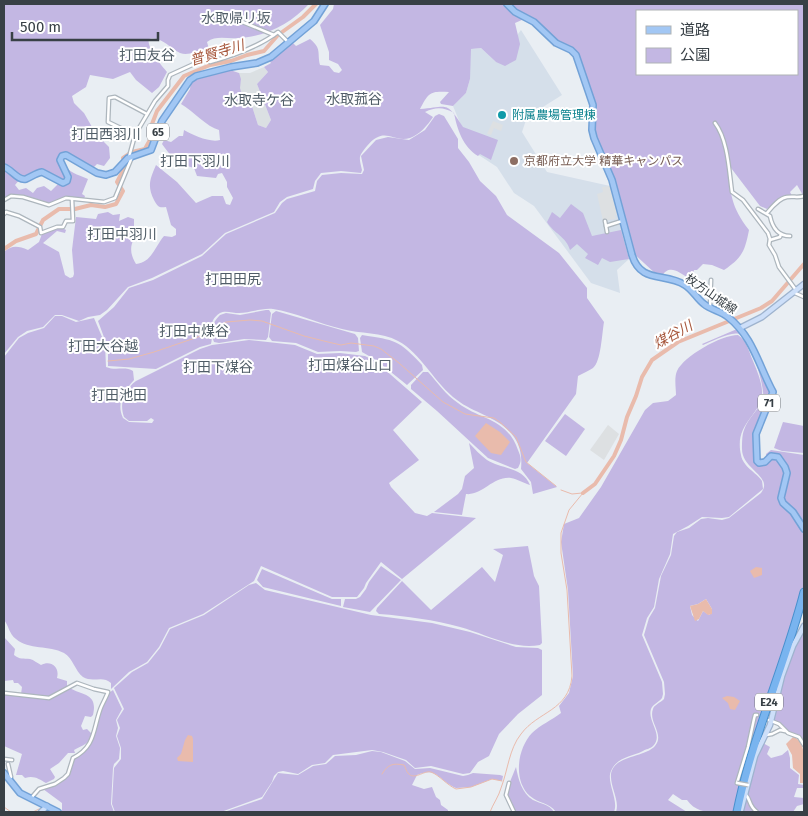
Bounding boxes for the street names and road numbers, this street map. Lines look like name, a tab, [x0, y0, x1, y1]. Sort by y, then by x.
road number: 65	[147, 124, 169, 140]
street label: 枚方山城線	[682, 271, 740, 317]
road number: 71	[758, 394, 780, 412]
road number: E24	[755, 694, 783, 710]

